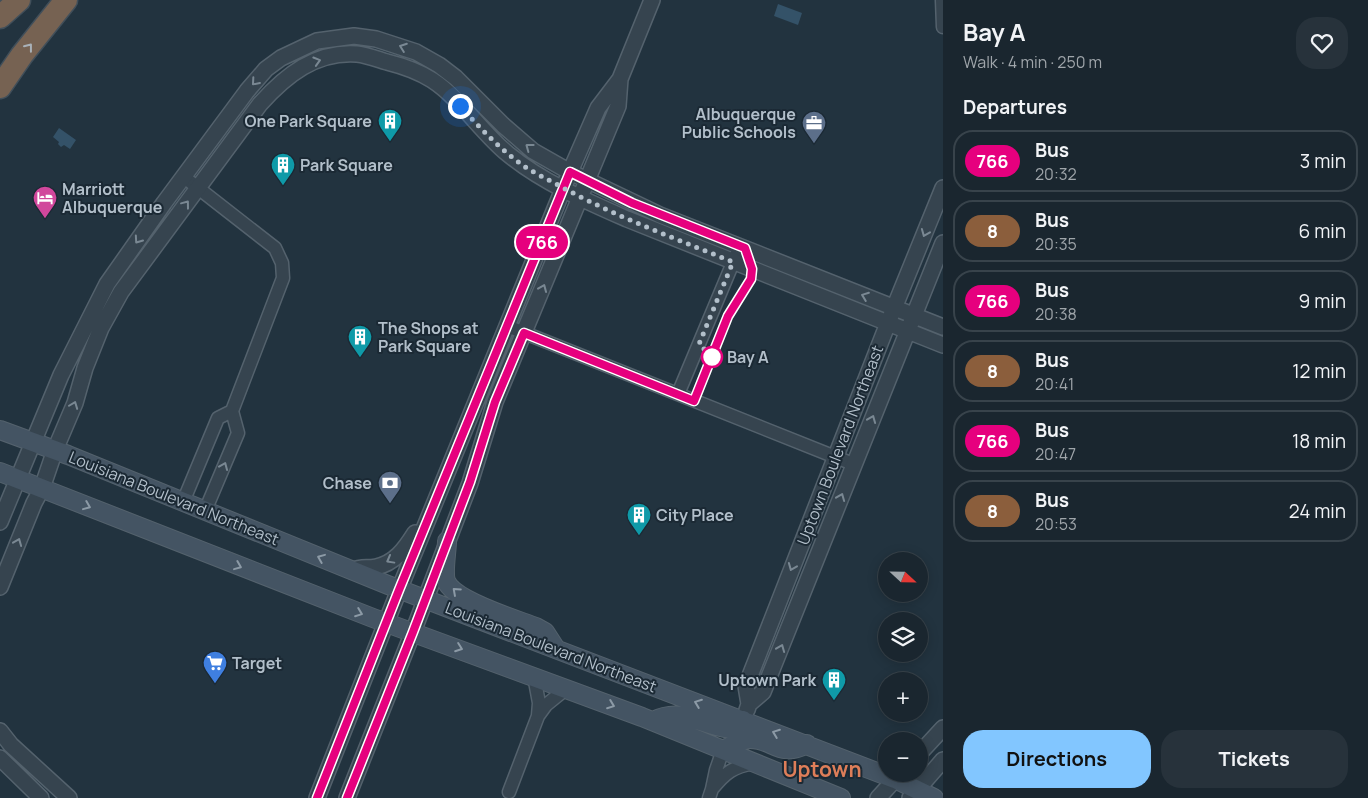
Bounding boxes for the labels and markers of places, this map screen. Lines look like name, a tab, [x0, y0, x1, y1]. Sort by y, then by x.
place label: Albuquerque Public Schools	[682, 103, 796, 143]
building icon: One Park Square	[377, 108, 403, 142]
place label: One Park Square	[244, 110, 372, 132]
office icon: Albuquerque Public Schools	[801, 110, 827, 144]
building icon: Park Square	[270, 152, 296, 186]
place label: Park Square	[300, 154, 393, 176]
place label: Marriott Albuquerque	[62, 178, 163, 218]
hotel icon: Marriott Albuquerque	[32, 185, 58, 219]
place label: The Shops at Park Square	[378, 317, 479, 357]
building icon: The Shops at Park Square	[347, 324, 373, 358]
marker: Bay A	[701, 346, 723, 368]
place label: Bay A	[727, 346, 769, 368]
bank icon: Chase	[377, 470, 403, 504]
place label: Chase	[323, 472, 372, 494]
building icon: City Place	[626, 502, 652, 536]
place label: City Place	[656, 504, 734, 526]
supermarket icon: Target	[202, 650, 228, 684]
place label: Target	[232, 652, 282, 674]
building icon: Uptown Park	[821, 667, 847, 701]
place label: Uptown Park	[718, 669, 816, 691]

